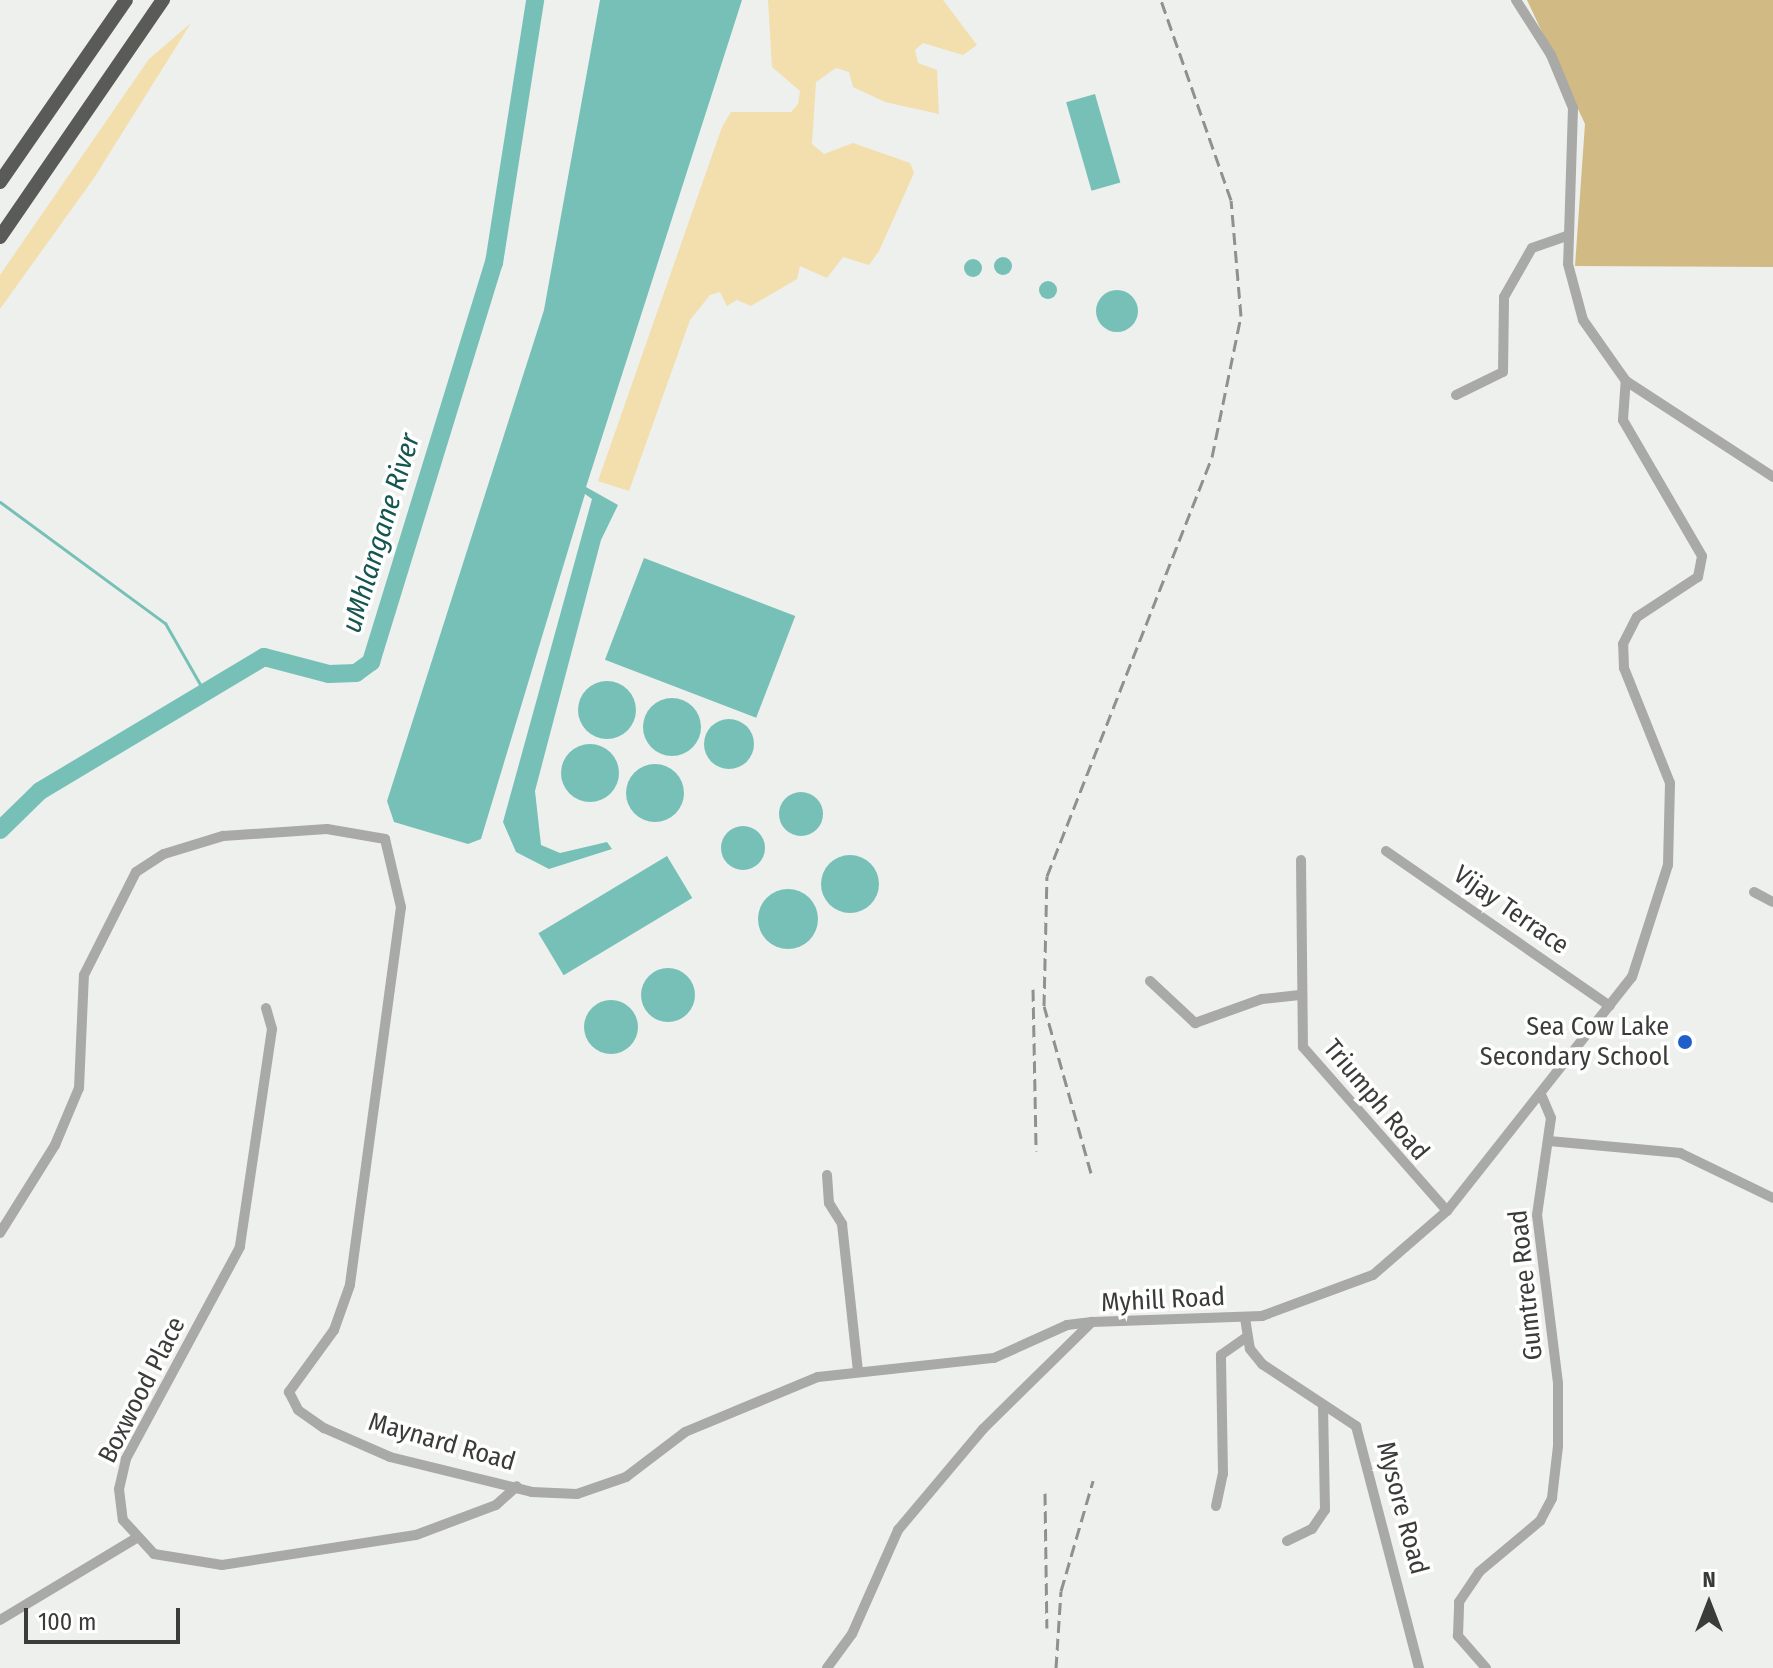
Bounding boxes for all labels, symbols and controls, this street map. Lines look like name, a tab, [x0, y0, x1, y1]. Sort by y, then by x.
water label: uMhlangane River	[335, 429, 427, 637]
street label: Vijay Terrace	[1447, 859, 1575, 961]
place label: Sea Cow Lake Secondary School	[1480, 1011, 1669, 1072]
street label: Triumph Road	[1316, 1033, 1436, 1167]
marker: Sea Cow Lake Secondary School	[1676, 1033, 1694, 1051]
street label: Gumtree Road	[1503, 1208, 1549, 1362]
street label: Myhill Road	[1100, 1281, 1226, 1319]
street label: Boxwood Place	[92, 1312, 192, 1468]
street label: Maynard Road	[365, 1406, 519, 1478]
street label: Mysore Road	[1369, 1438, 1435, 1578]
north arrow	[1669, 1564, 1749, 1644]
text: N	[1702, 1566, 1716, 1593]
scale bar	[28, 1592, 184, 1642]
text: 100 m	[38, 1608, 96, 1636]

